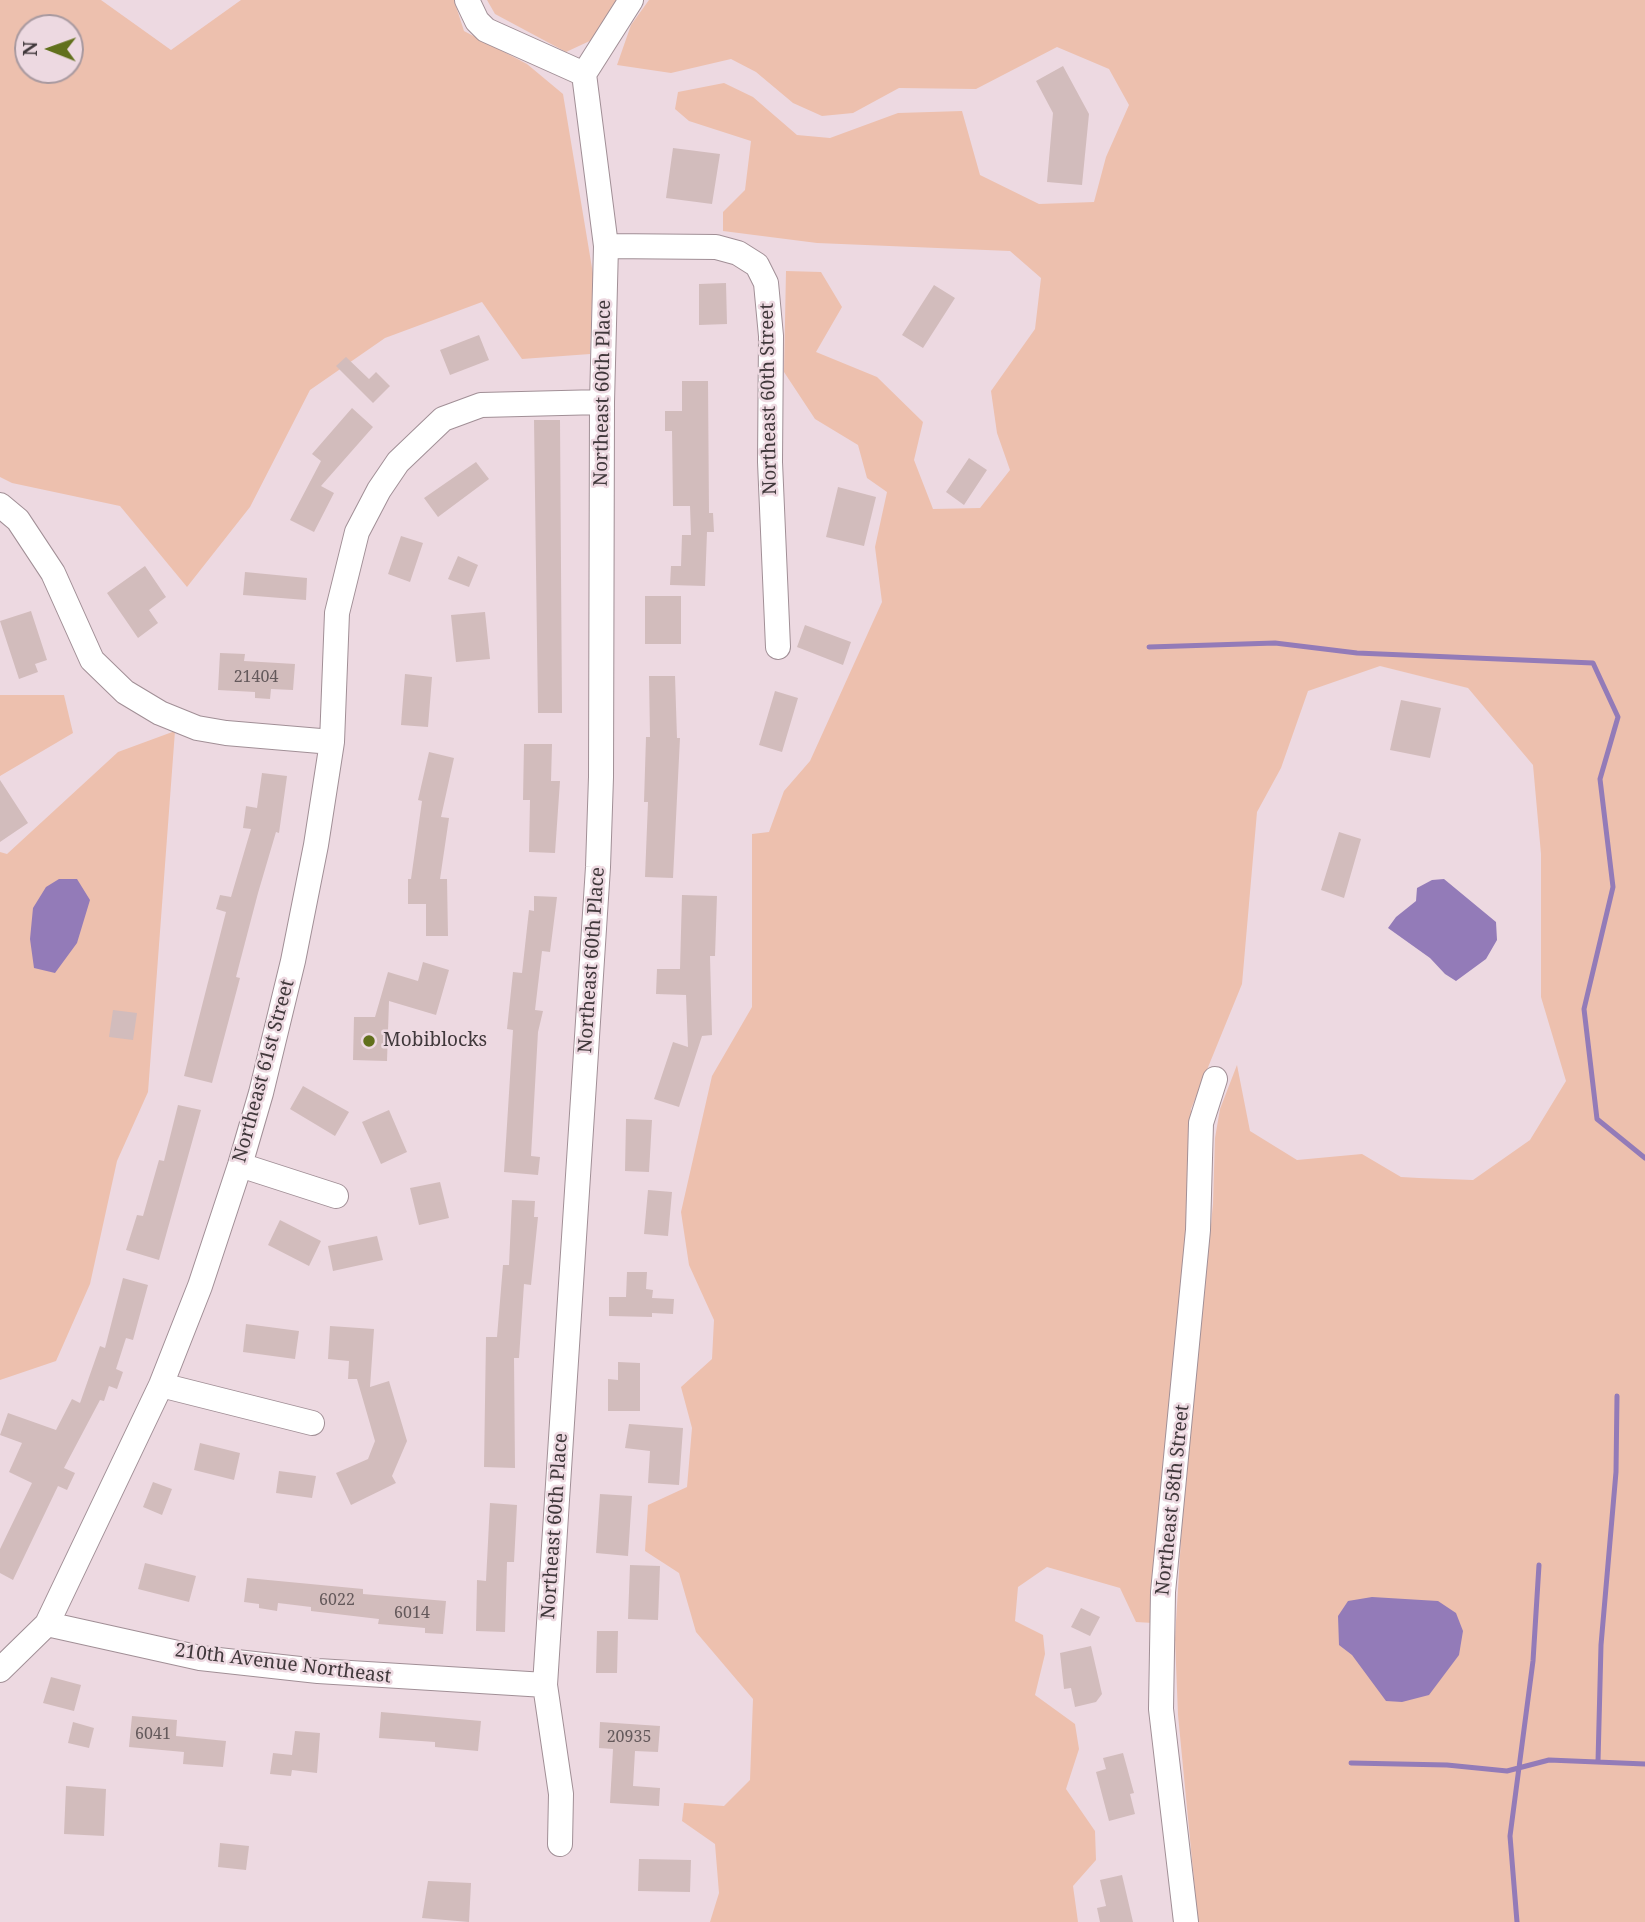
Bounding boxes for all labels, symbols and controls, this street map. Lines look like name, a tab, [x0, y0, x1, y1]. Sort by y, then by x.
north arrow	[14, 14, 84, 84]
text: N	[17, 41, 43, 56]
street label: Northeast 60th Place	[590, 299, 616, 487]
street label: Northeast 60th Street	[756, 303, 782, 495]
house number: 21404	[234, 667, 278, 687]
street label: Northeast 60th Place	[574, 866, 610, 1054]
street label: Northeast 61st Street	[229, 977, 299, 1165]
place label: Mobiblocks	[383, 1030, 487, 1052]
marker: Mobiblocks	[361, 1033, 377, 1049]
street label: Northeast 58th Street	[1152, 1403, 1194, 1597]
street label: Northeast 60th Place	[537, 1432, 573, 1620]
house number: 6022	[319, 1590, 355, 1610]
house number: 6014	[394, 1603, 430, 1623]
street label: 210th Avenue Northeast	[174, 1639, 392, 1689]
house number: 6041	[135, 1724, 171, 1744]
house number: 20935	[607, 1727, 651, 1747]

